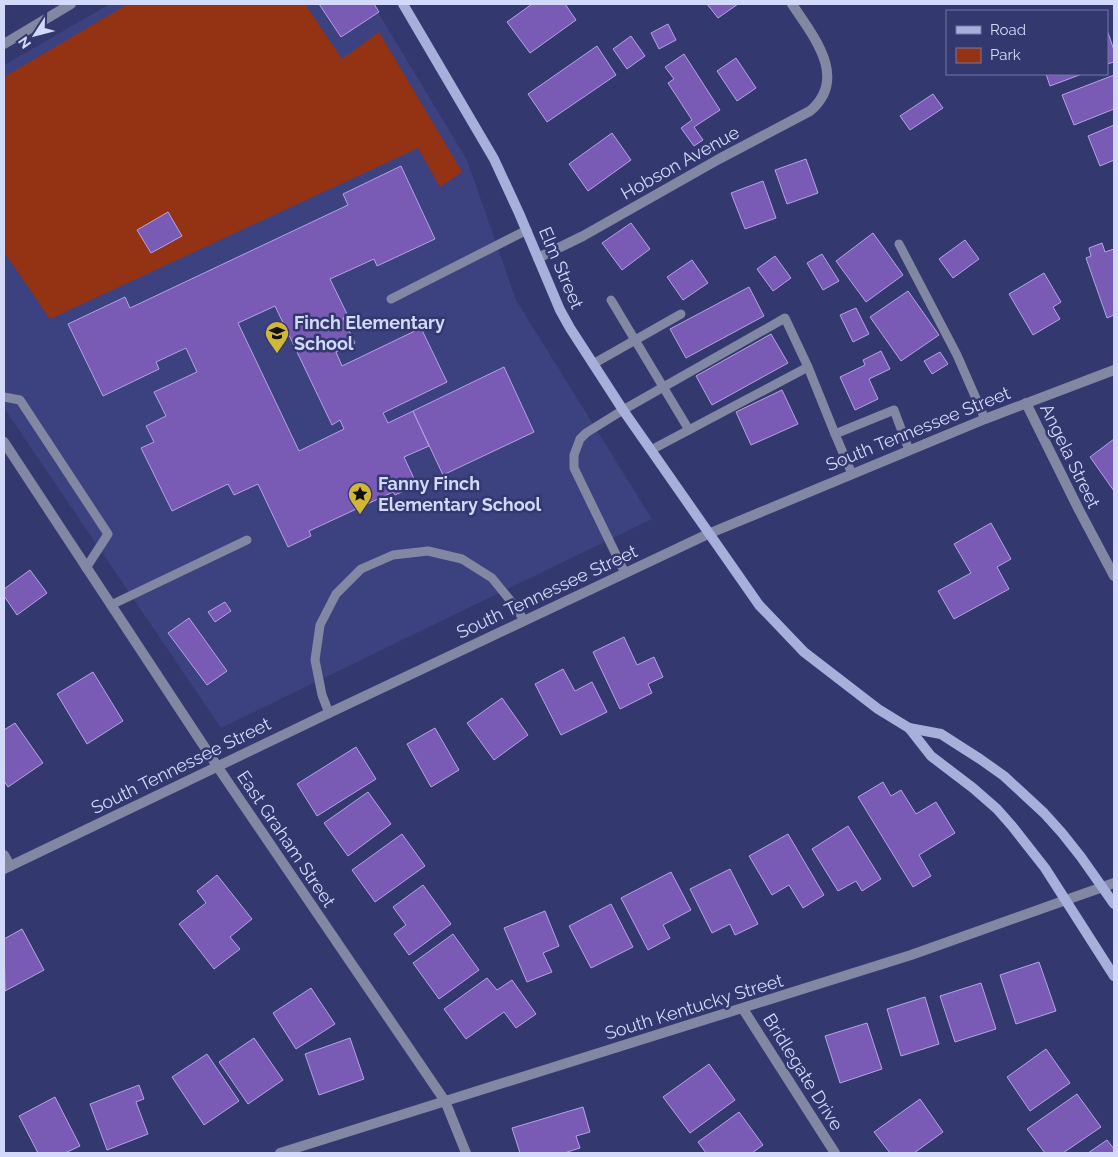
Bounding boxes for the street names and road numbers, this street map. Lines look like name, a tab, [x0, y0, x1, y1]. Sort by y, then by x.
street label: Hobson Avenue	[617, 121, 743, 204]
street label: Elm Street	[535, 224, 588, 312]
street label: South Tennessee Street	[823, 382, 1013, 475]
street label: Angela Street	[1036, 400, 1105, 511]
street label: South Tennessee Street	[453, 540, 641, 643]
street label: South Tennessee Street	[88, 713, 274, 818]
street label: East Graham Street	[233, 766, 340, 911]
street label: South Kentucky Street	[602, 969, 786, 1044]
street label: Bridlegate Drive	[759, 1009, 848, 1134]

